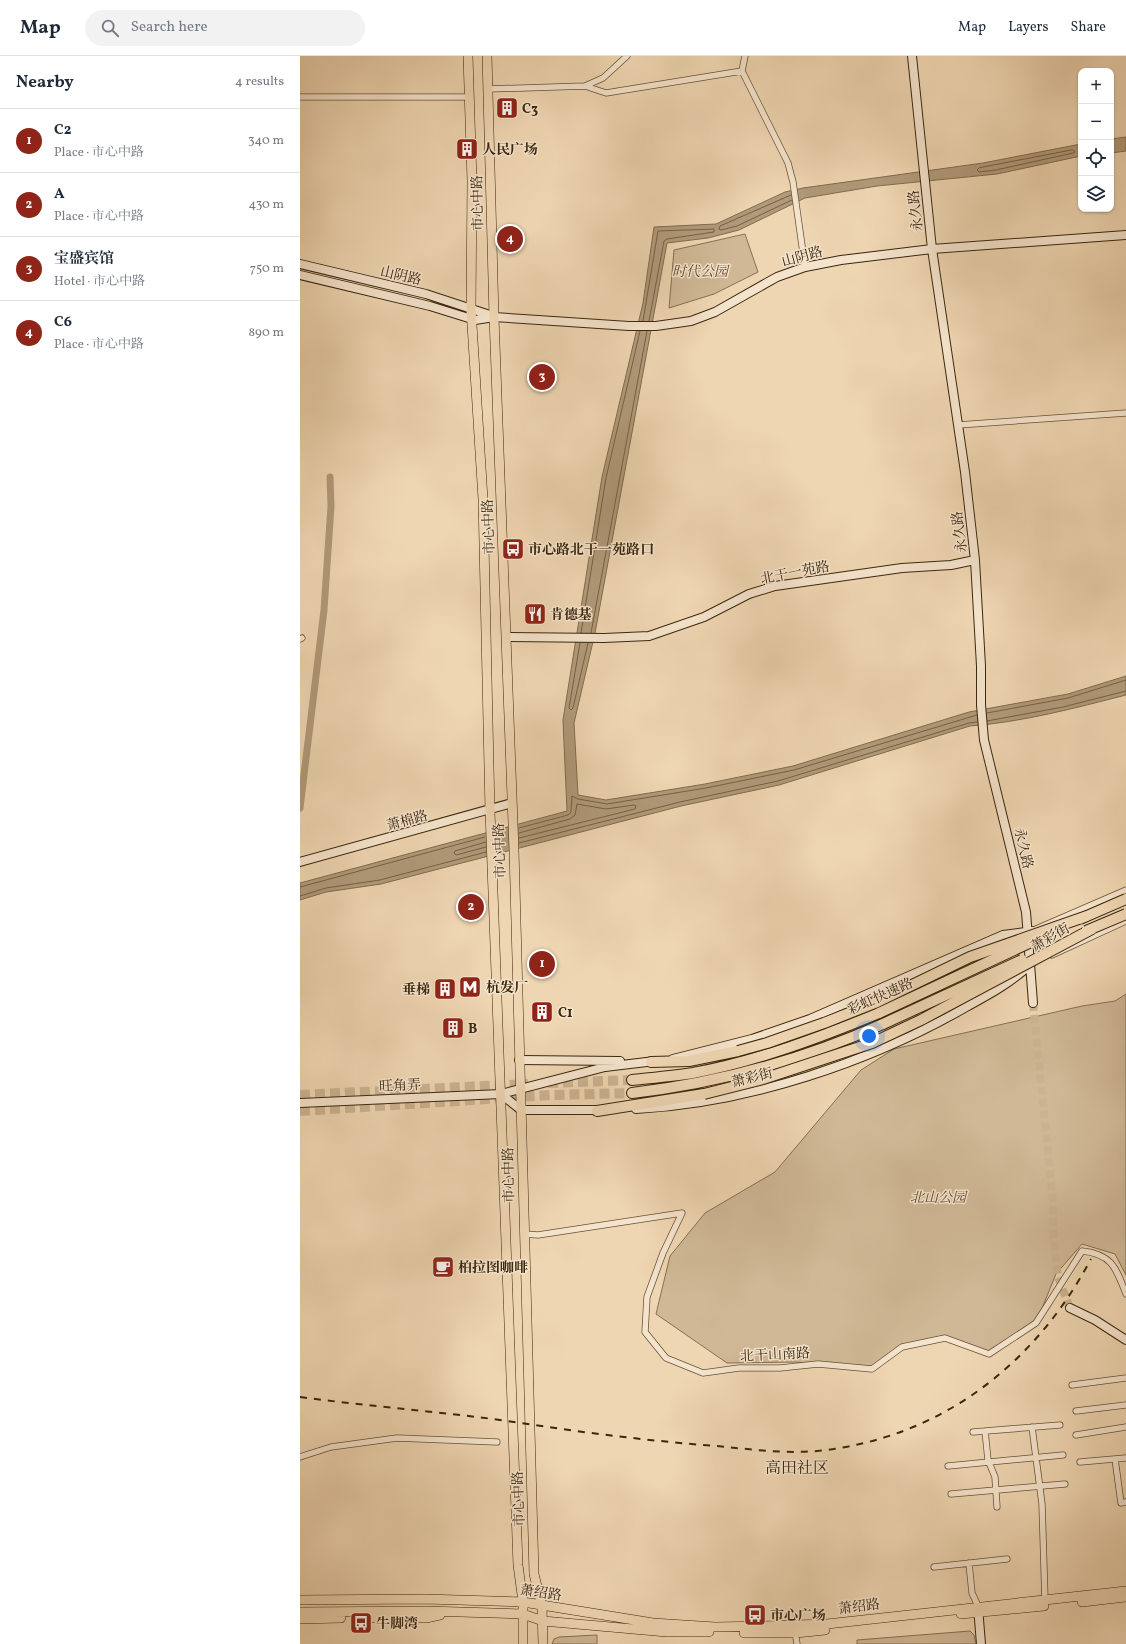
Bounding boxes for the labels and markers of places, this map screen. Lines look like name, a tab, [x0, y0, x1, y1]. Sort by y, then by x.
building icon: C3	[494, 95, 520, 121]
place label: C3	[522, 100, 538, 119]
building icon: 人民广场	[454, 136, 480, 162]
place label: 人民广场	[482, 141, 538, 160]
pin: 4	[497, 224, 523, 254]
pin: 3	[529, 362, 555, 392]
bus stop icon: 市心路北干一苑路口	[500, 536, 526, 562]
place label: 市心路北干一苑路口	[528, 541, 654, 560]
restaurant icon: 肯德基	[522, 601, 548, 627]
place label: 肯德基	[550, 606, 592, 625]
pin: 2	[458, 892, 484, 922]
pin: 1	[529, 949, 555, 979]
metro station icon: 杭发厂	[457, 974, 483, 1000]
building icon: 垂梯	[432, 976, 458, 1002]
place label: 杭发厂	[486, 979, 528, 998]
place label: 垂梯	[402, 981, 430, 1000]
building icon: C1	[529, 999, 555, 1025]
place label: C1	[558, 1004, 573, 1023]
building icon: B	[440, 1015, 466, 1041]
place label: B	[468, 1020, 477, 1039]
cafe icon: 柏拉图咖啡	[430, 1254, 456, 1280]
place label: 柏拉图咖啡	[458, 1259, 528, 1278]
bus stop icon: 市心广场	[742, 1602, 768, 1628]
place label: 市心广场	[770, 1607, 826, 1626]
bus stop icon: 牛脚湾	[348, 1610, 374, 1636]
place label: 牛脚湾	[376, 1615, 418, 1634]

